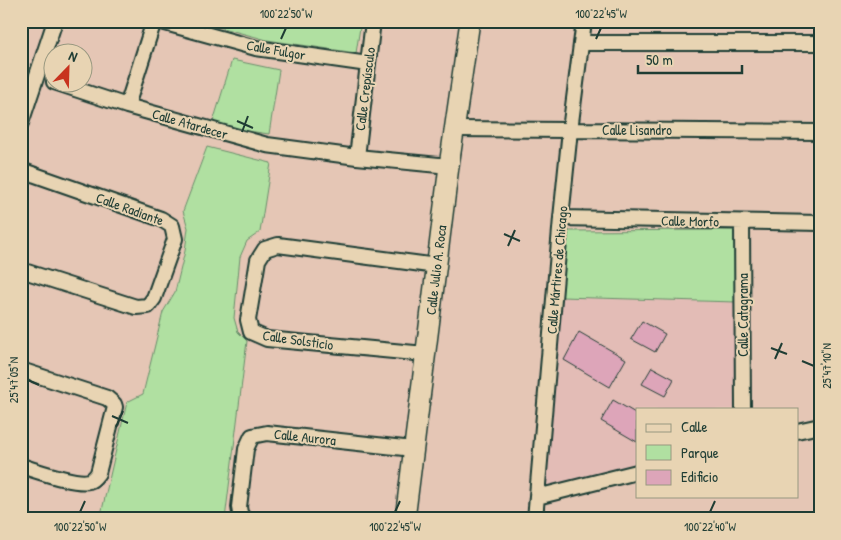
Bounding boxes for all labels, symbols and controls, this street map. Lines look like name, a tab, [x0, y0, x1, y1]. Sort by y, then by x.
text: 100°22'50"W	[260, 5, 313, 22]
text: 100°22'45"W	[575, 5, 627, 22]
street label: Calle Fulgor	[245, 35, 308, 65]
north arrow	[42, 42, 92, 92]
scale bar	[638, 42, 742, 74]
text: N	[66, 45, 81, 66]
street label: Calle Crepúsculo	[350, 46, 380, 132]
text: 50 m	[646, 49, 673, 70]
street label: Calle Atardecer	[150, 104, 231, 144]
street label: Calle Lisandro	[602, 120, 672, 139]
street label: Calle Radiante	[94, 188, 167, 230]
street label: Calle Mártires de Chicago	[541, 205, 573, 335]
street label: Calle Morfo	[661, 210, 720, 231]
street label: Calle Julio A. Roca	[421, 223, 451, 316]
street label: Calle Catagrama	[733, 273, 753, 357]
street label: Calle Solsticio	[261, 325, 335, 354]
text: 25°47'10"N	[818, 343, 835, 389]
text: 25°47'05"N	[5, 357, 22, 403]
legend	[636, 408, 798, 498]
text: Calle	[681, 416, 708, 437]
street label: Calle Aurora	[273, 424, 338, 449]
text: Parque	[681, 442, 719, 463]
text: Edificio	[681, 466, 718, 487]
text: 100°22'50"W	[54, 518, 107, 535]
text: 100°22'45"W	[369, 518, 421, 535]
text: 100°22'40"W	[684, 518, 737, 535]

